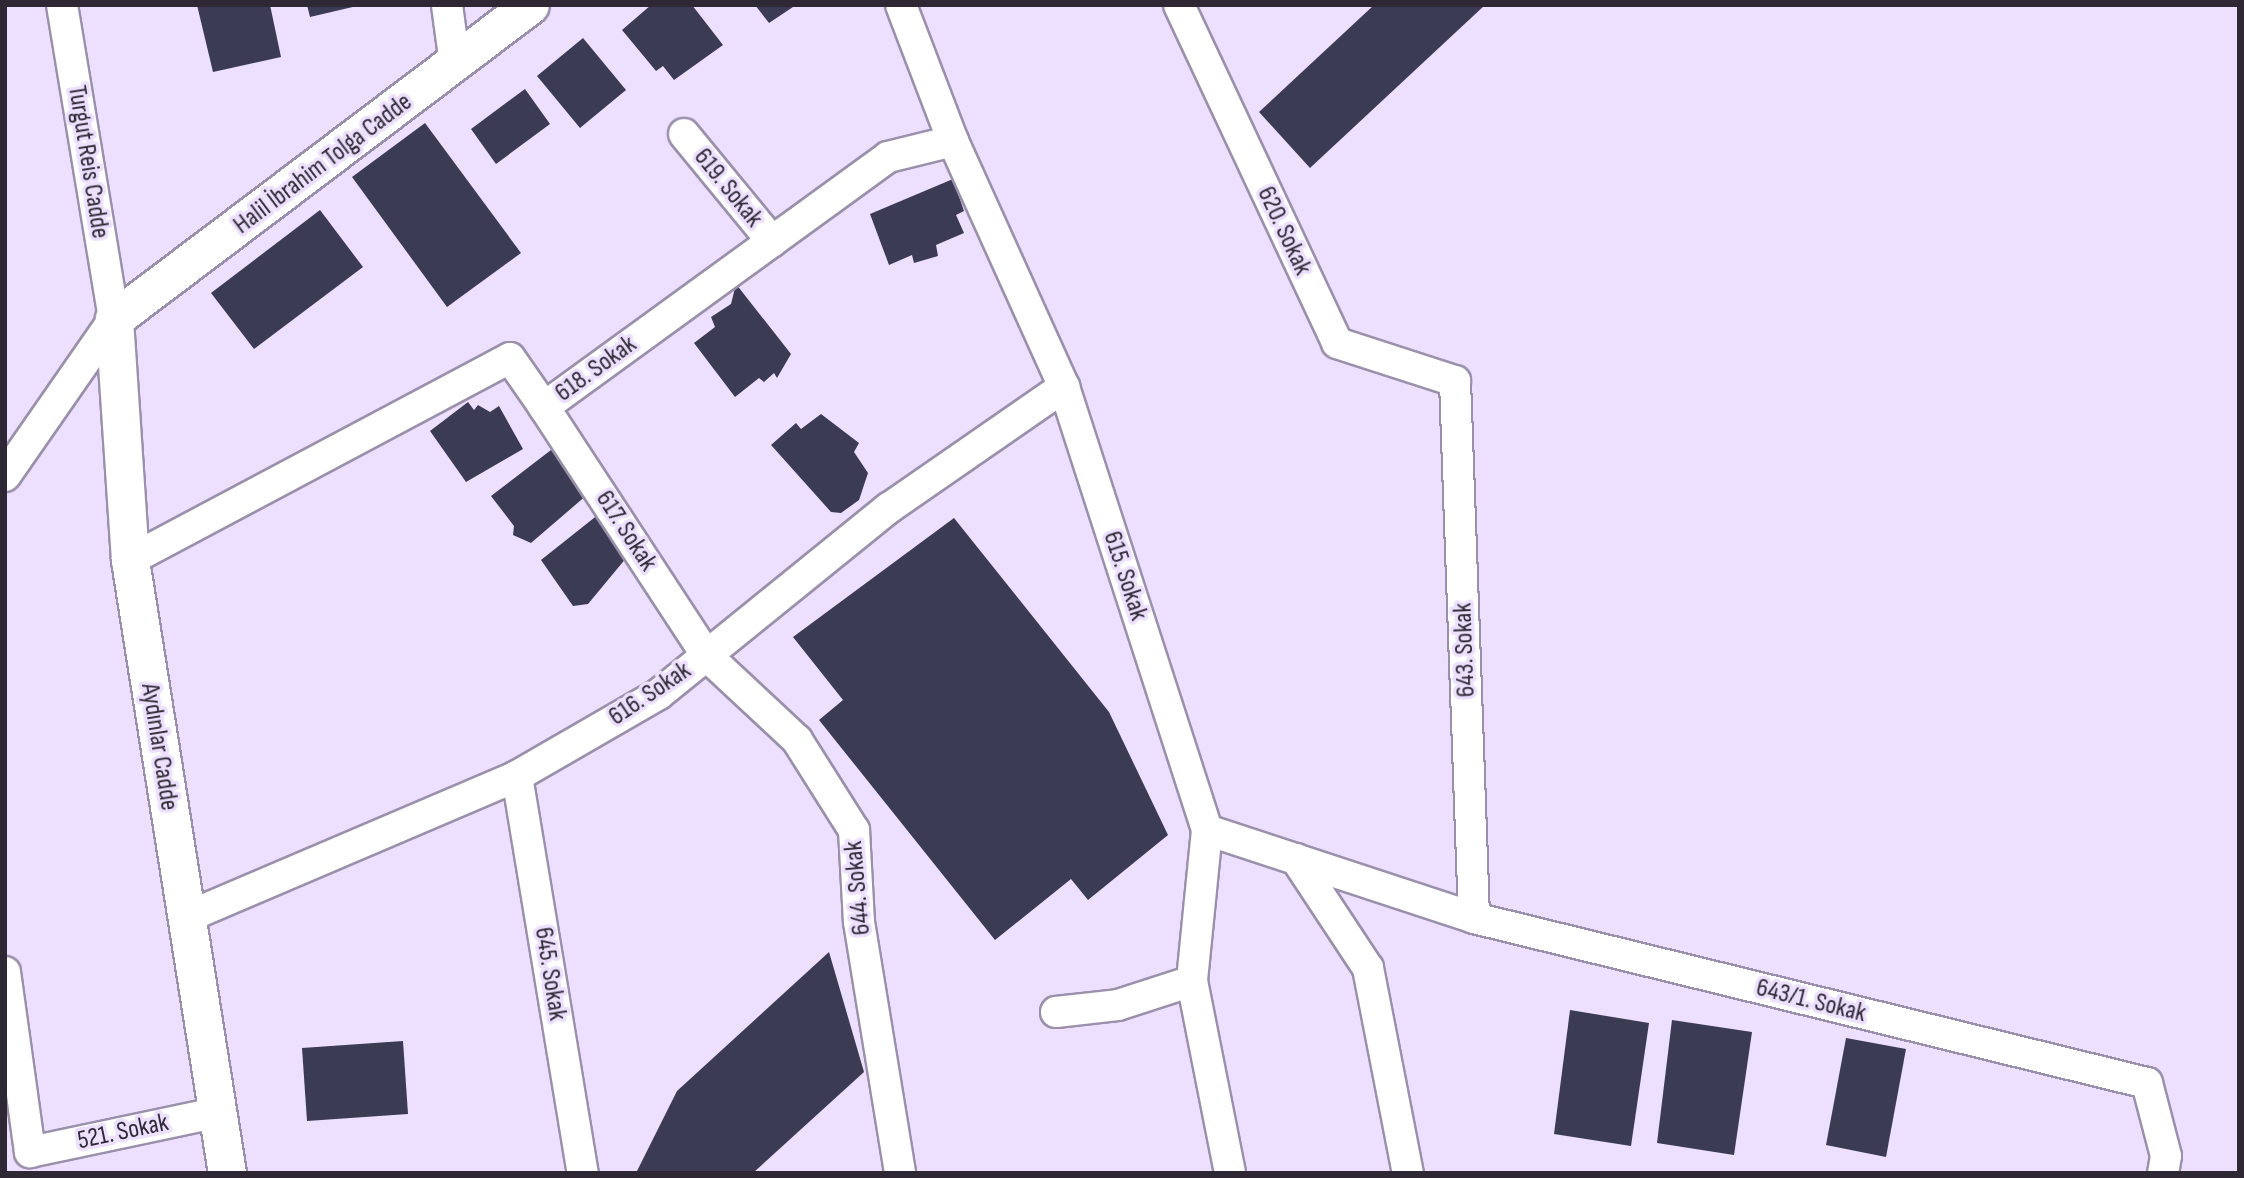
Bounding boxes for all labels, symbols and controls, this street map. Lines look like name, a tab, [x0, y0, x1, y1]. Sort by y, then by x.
street label: Turgut Reis Cadde	[61, 83, 115, 241]
street label: Halil İbrahim Tolga Cadde	[228, 87, 418, 241]
street label: 619. Sokak	[687, 142, 769, 234]
street label: 620. Sokak	[1250, 182, 1318, 280]
street label: 618. Sokak	[549, 329, 643, 409]
street label: 617. Sokak	[589, 485, 663, 577]
street label: 615. Sokak	[1096, 528, 1154, 624]
street label: 643. Sokak	[1448, 602, 1482, 698]
street label: 616. Sokak	[603, 655, 697, 733]
street label: Aydınlar Cadde	[134, 681, 184, 813]
street label: 644. Sokak	[838, 840, 878, 936]
street label: 645. Sokak	[527, 925, 573, 1023]
street label: 643/1. Sokak	[1753, 972, 1869, 1030]
street label: 521. Sokak	[75, 1107, 171, 1157]

